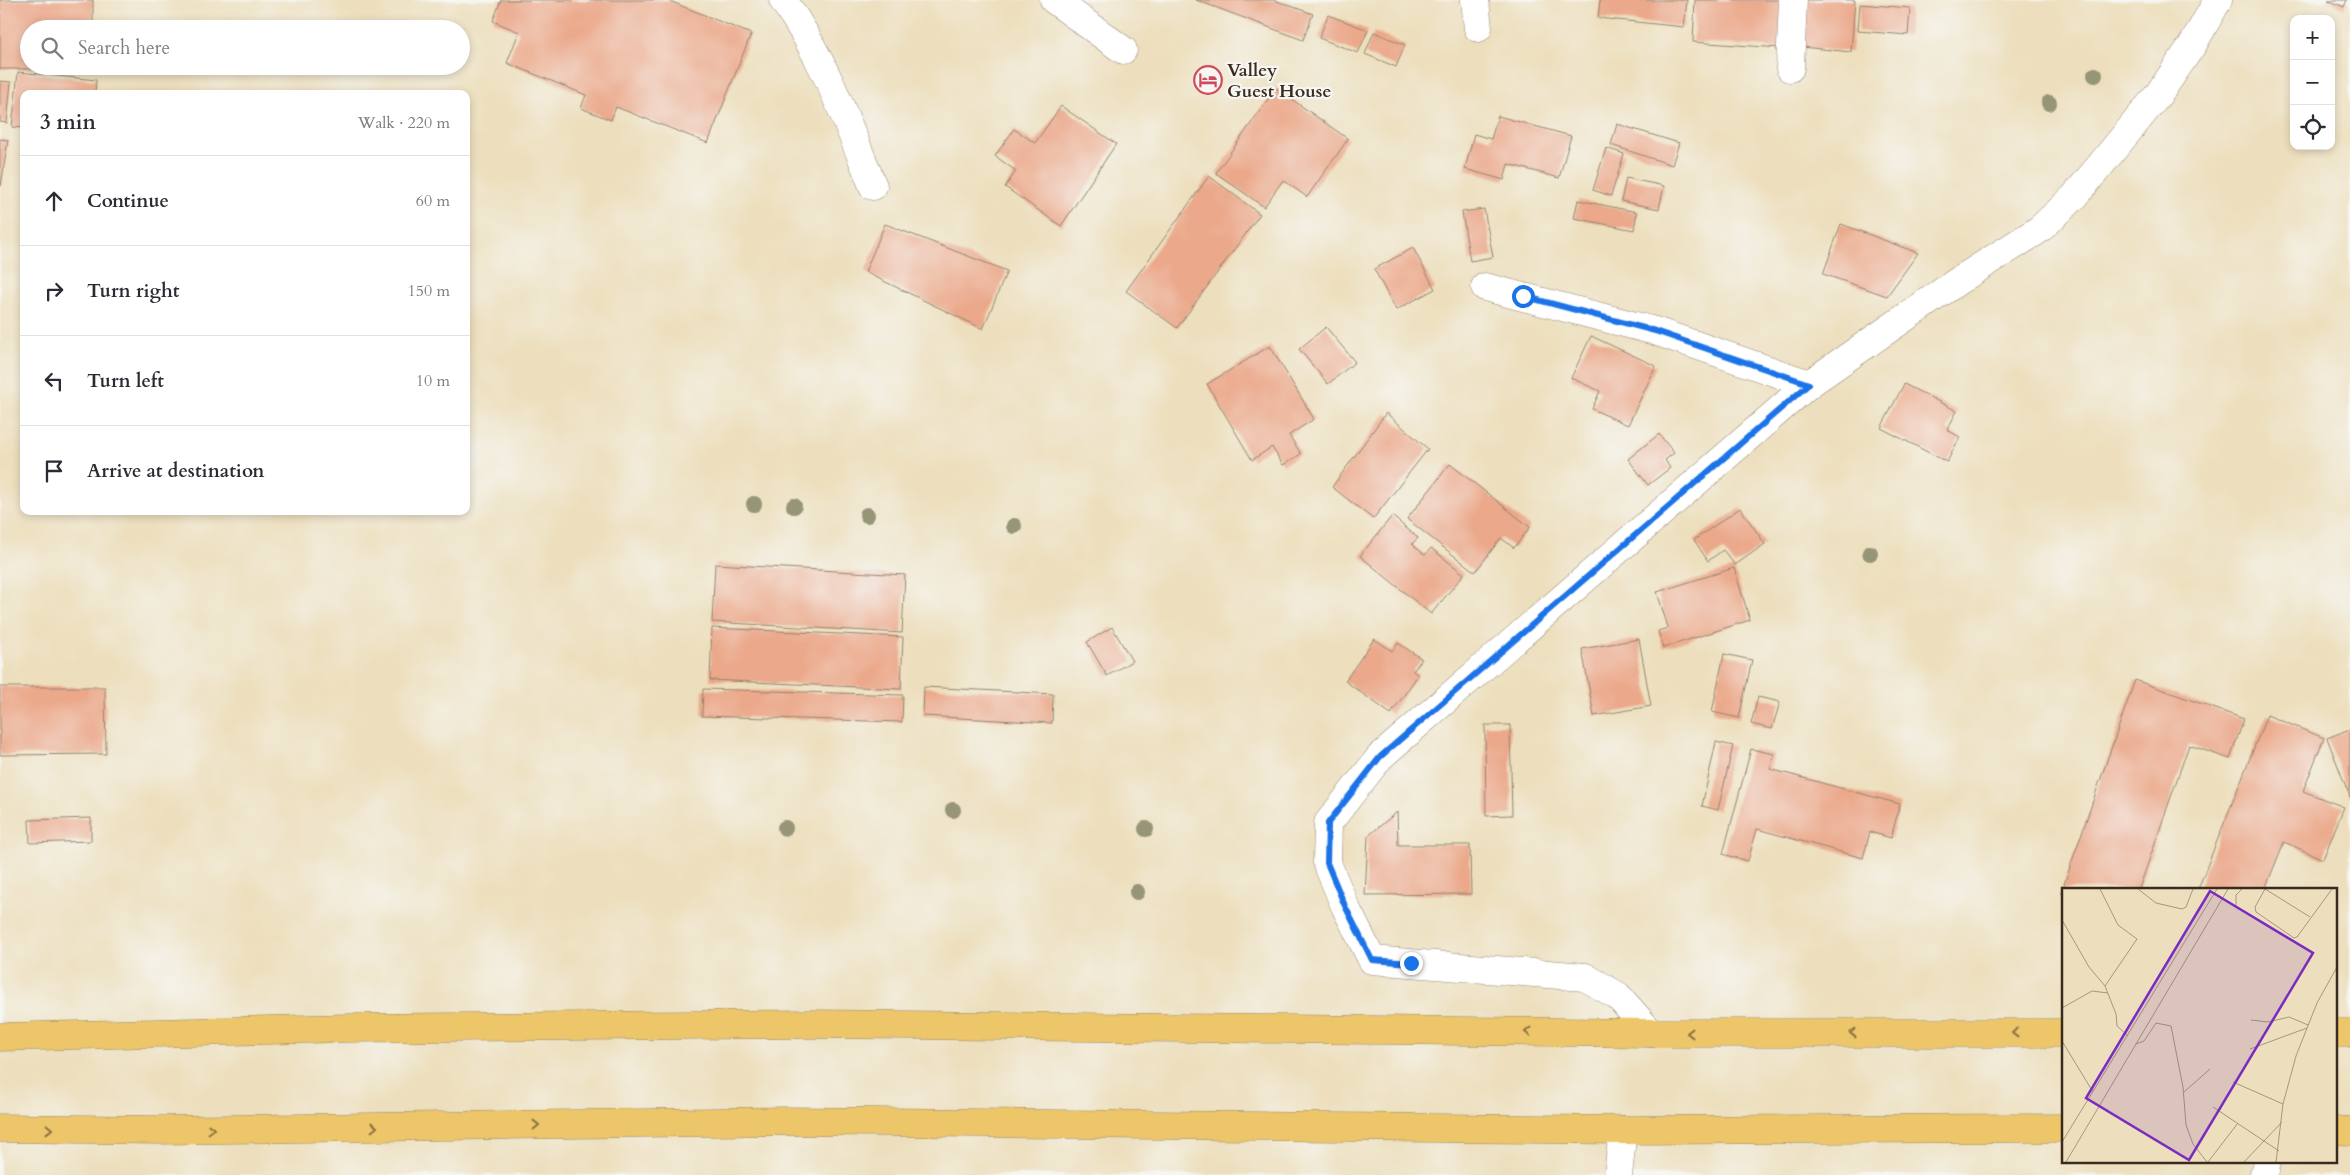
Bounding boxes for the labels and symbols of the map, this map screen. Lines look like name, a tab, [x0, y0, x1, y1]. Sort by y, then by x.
place label: Valley Guest House	[1227, 58, 1332, 104]
hotel icon: Valley Guest House	[1193, 65, 1223, 95]
route start	[1512, 285, 1535, 308]
inset map	[2062, 888, 2338, 1162]
route end	[1400, 952, 1423, 975]
one-way arrow	[1523, 1027, 1531, 1037]
one-way arrow	[1686, 1028, 1694, 1038]
one-way arrow	[1848, 1028, 1856, 1038]
one-way arrow	[2011, 1028, 2018, 1038]
one-way arrow	[532, 1119, 540, 1130]
one-way arrow	[370, 1122, 378, 1132]
one-way arrow	[45, 1124, 53, 1134]
one-way arrow	[208, 1124, 215, 1134]

